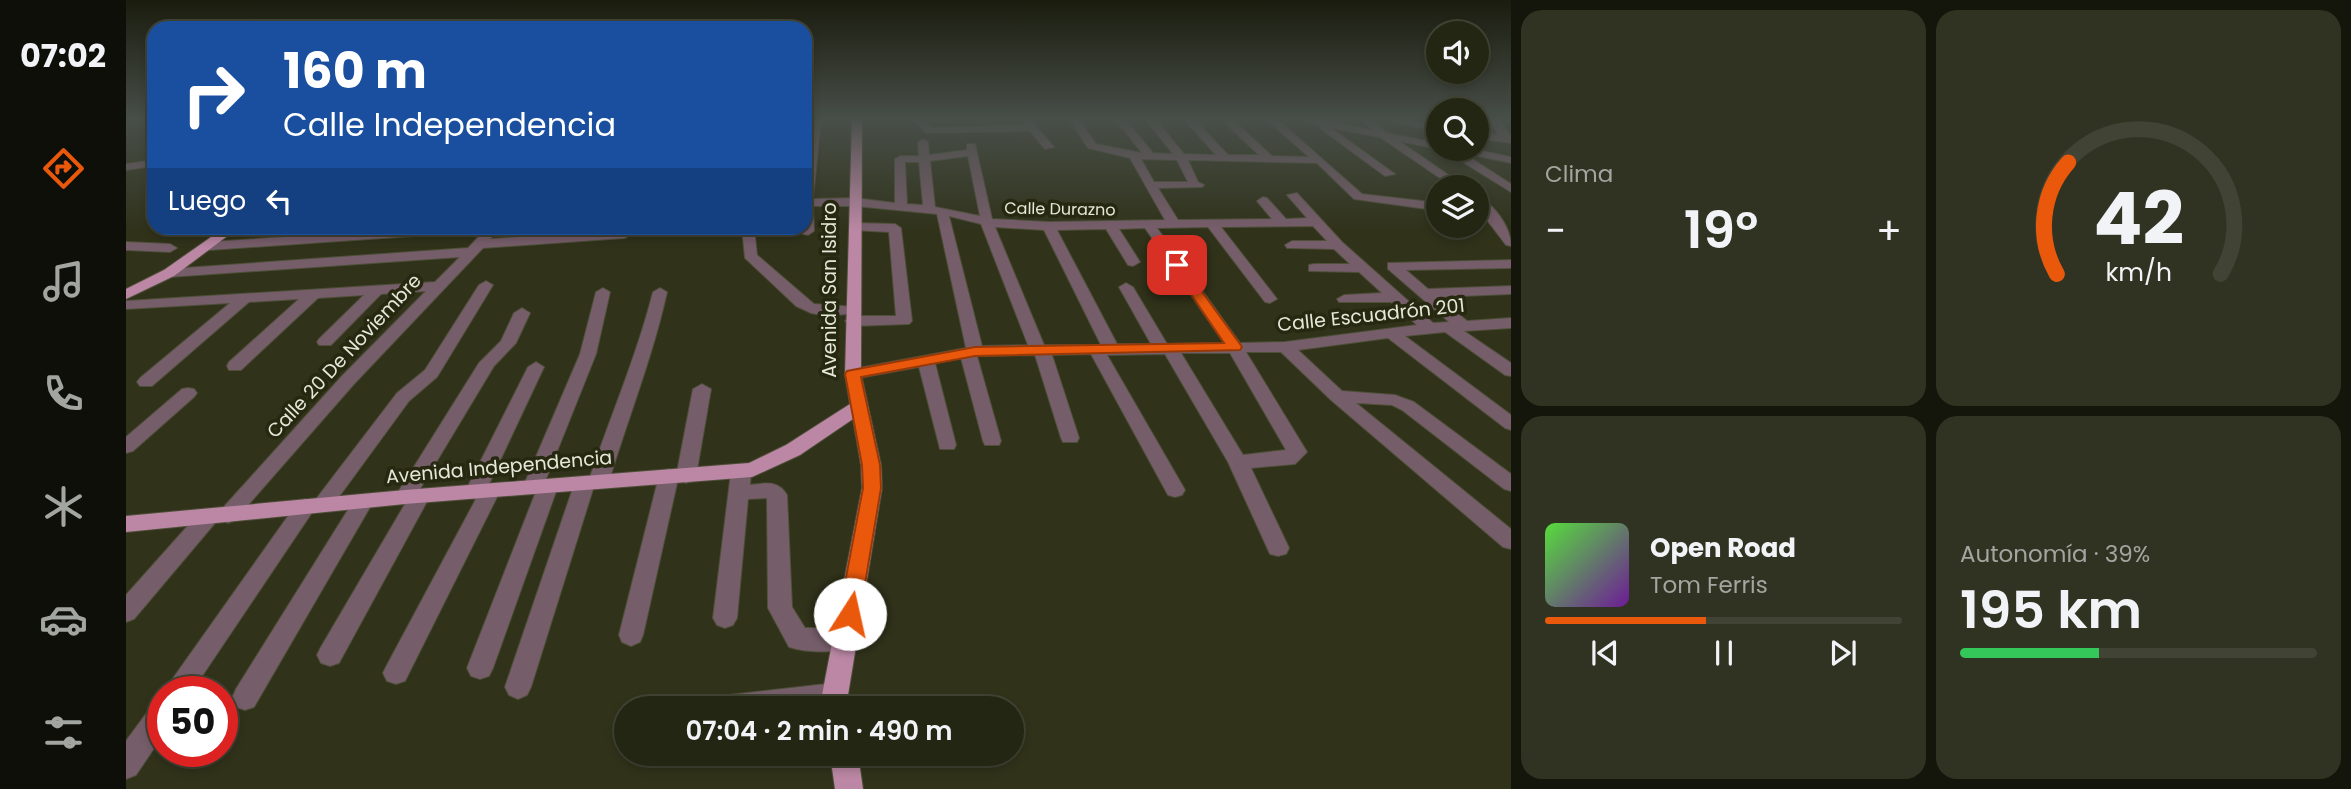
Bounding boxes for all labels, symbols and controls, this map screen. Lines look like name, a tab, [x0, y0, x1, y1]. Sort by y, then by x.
map controls	[1426, 21, 1489, 238]
button: sound	[1426, 21, 1489, 84]
text: 07:02	[20, 33, 106, 78]
text: 160 m	[283, 37, 427, 105]
icon: right	[168, 49, 259, 140]
button: search	[1426, 98, 1489, 161]
text: Calle Independencia	[283, 102, 616, 147]
icon: directions	[39, 144, 88, 193]
text: Clima	[1545, 158, 1613, 190]
text: 42	[2093, 168, 2184, 269]
button: layers	[1426, 175, 1489, 238]
icon: left	[260, 182, 298, 220]
text: Luego	[168, 183, 246, 219]
text: 19°	[1684, 193, 1758, 266]
street label: Calle Durazno	[1004, 197, 1116, 221]
street label: Avenida San Isidro	[816, 202, 843, 378]
text: −	[1545, 204, 1566, 257]
text: +	[1876, 204, 1902, 257]
pin	[1147, 235, 1207, 295]
icon: arrive	[1158, 246, 1196, 284]
text: km/h	[2105, 255, 2172, 290]
icon: music	[39, 257, 88, 306]
street label: Calle 20 De Noviembre	[261, 268, 427, 444]
street label: Calle Escuadrón 201	[1276, 292, 1466, 338]
icon: phone	[39, 369, 88, 418]
street label: Avenida Independencia	[385, 444, 613, 490]
icon: climate	[39, 482, 88, 531]
text: Open Road	[1650, 530, 1796, 566]
text: Autonomía · 39%	[1960, 538, 2150, 570]
text: Tom Ferris	[1650, 569, 1768, 601]
text: 195 km	[1960, 573, 2142, 646]
position arrow	[813, 577, 887, 651]
icon: car	[39, 595, 88, 644]
icon: previous	[1586, 634, 1624, 672]
icon: pause	[1705, 634, 1743, 672]
icon: next	[1824, 634, 1862, 672]
speed limit sign: 50	[147, 676, 238, 767]
icon: filters	[39, 708, 88, 757]
text: 07:04 · 2 min · 490 m	[685, 713, 953, 749]

